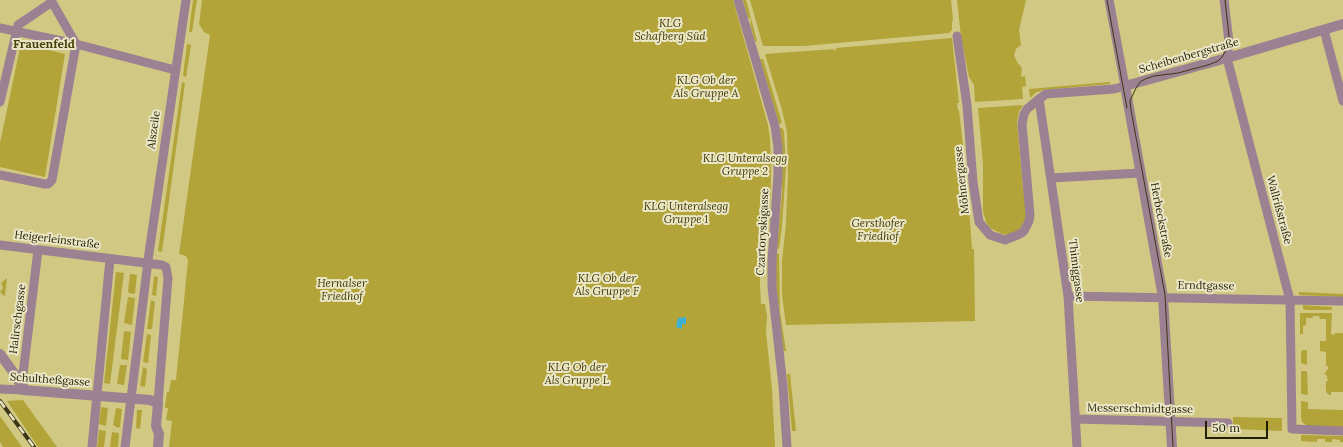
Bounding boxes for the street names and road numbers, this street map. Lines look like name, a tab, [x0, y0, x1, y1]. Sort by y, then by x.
street label: Scheibenbergstraße	[1138, 35, 1240, 77]
street label: Alszeile	[145, 110, 163, 150]
street label: Möhnergasse	[952, 145, 972, 215]
street label: Wallrißstraße	[1263, 174, 1295, 246]
street label: Herbeckstraße	[1147, 181, 1175, 259]
street label: Czartoryskigasse	[754, 188, 772, 276]
street label: Heigerleinstraße	[14, 228, 100, 252]
street label: Thimiggasse	[1066, 239, 1086, 303]
street label: Erndtgasse	[1177, 279, 1235, 293]
street label: Halirschgasse	[7, 283, 29, 355]
street label: Schultheßgasse	[9, 371, 91, 389]
street label: Messerschmidtgasse	[1087, 401, 1193, 417]

